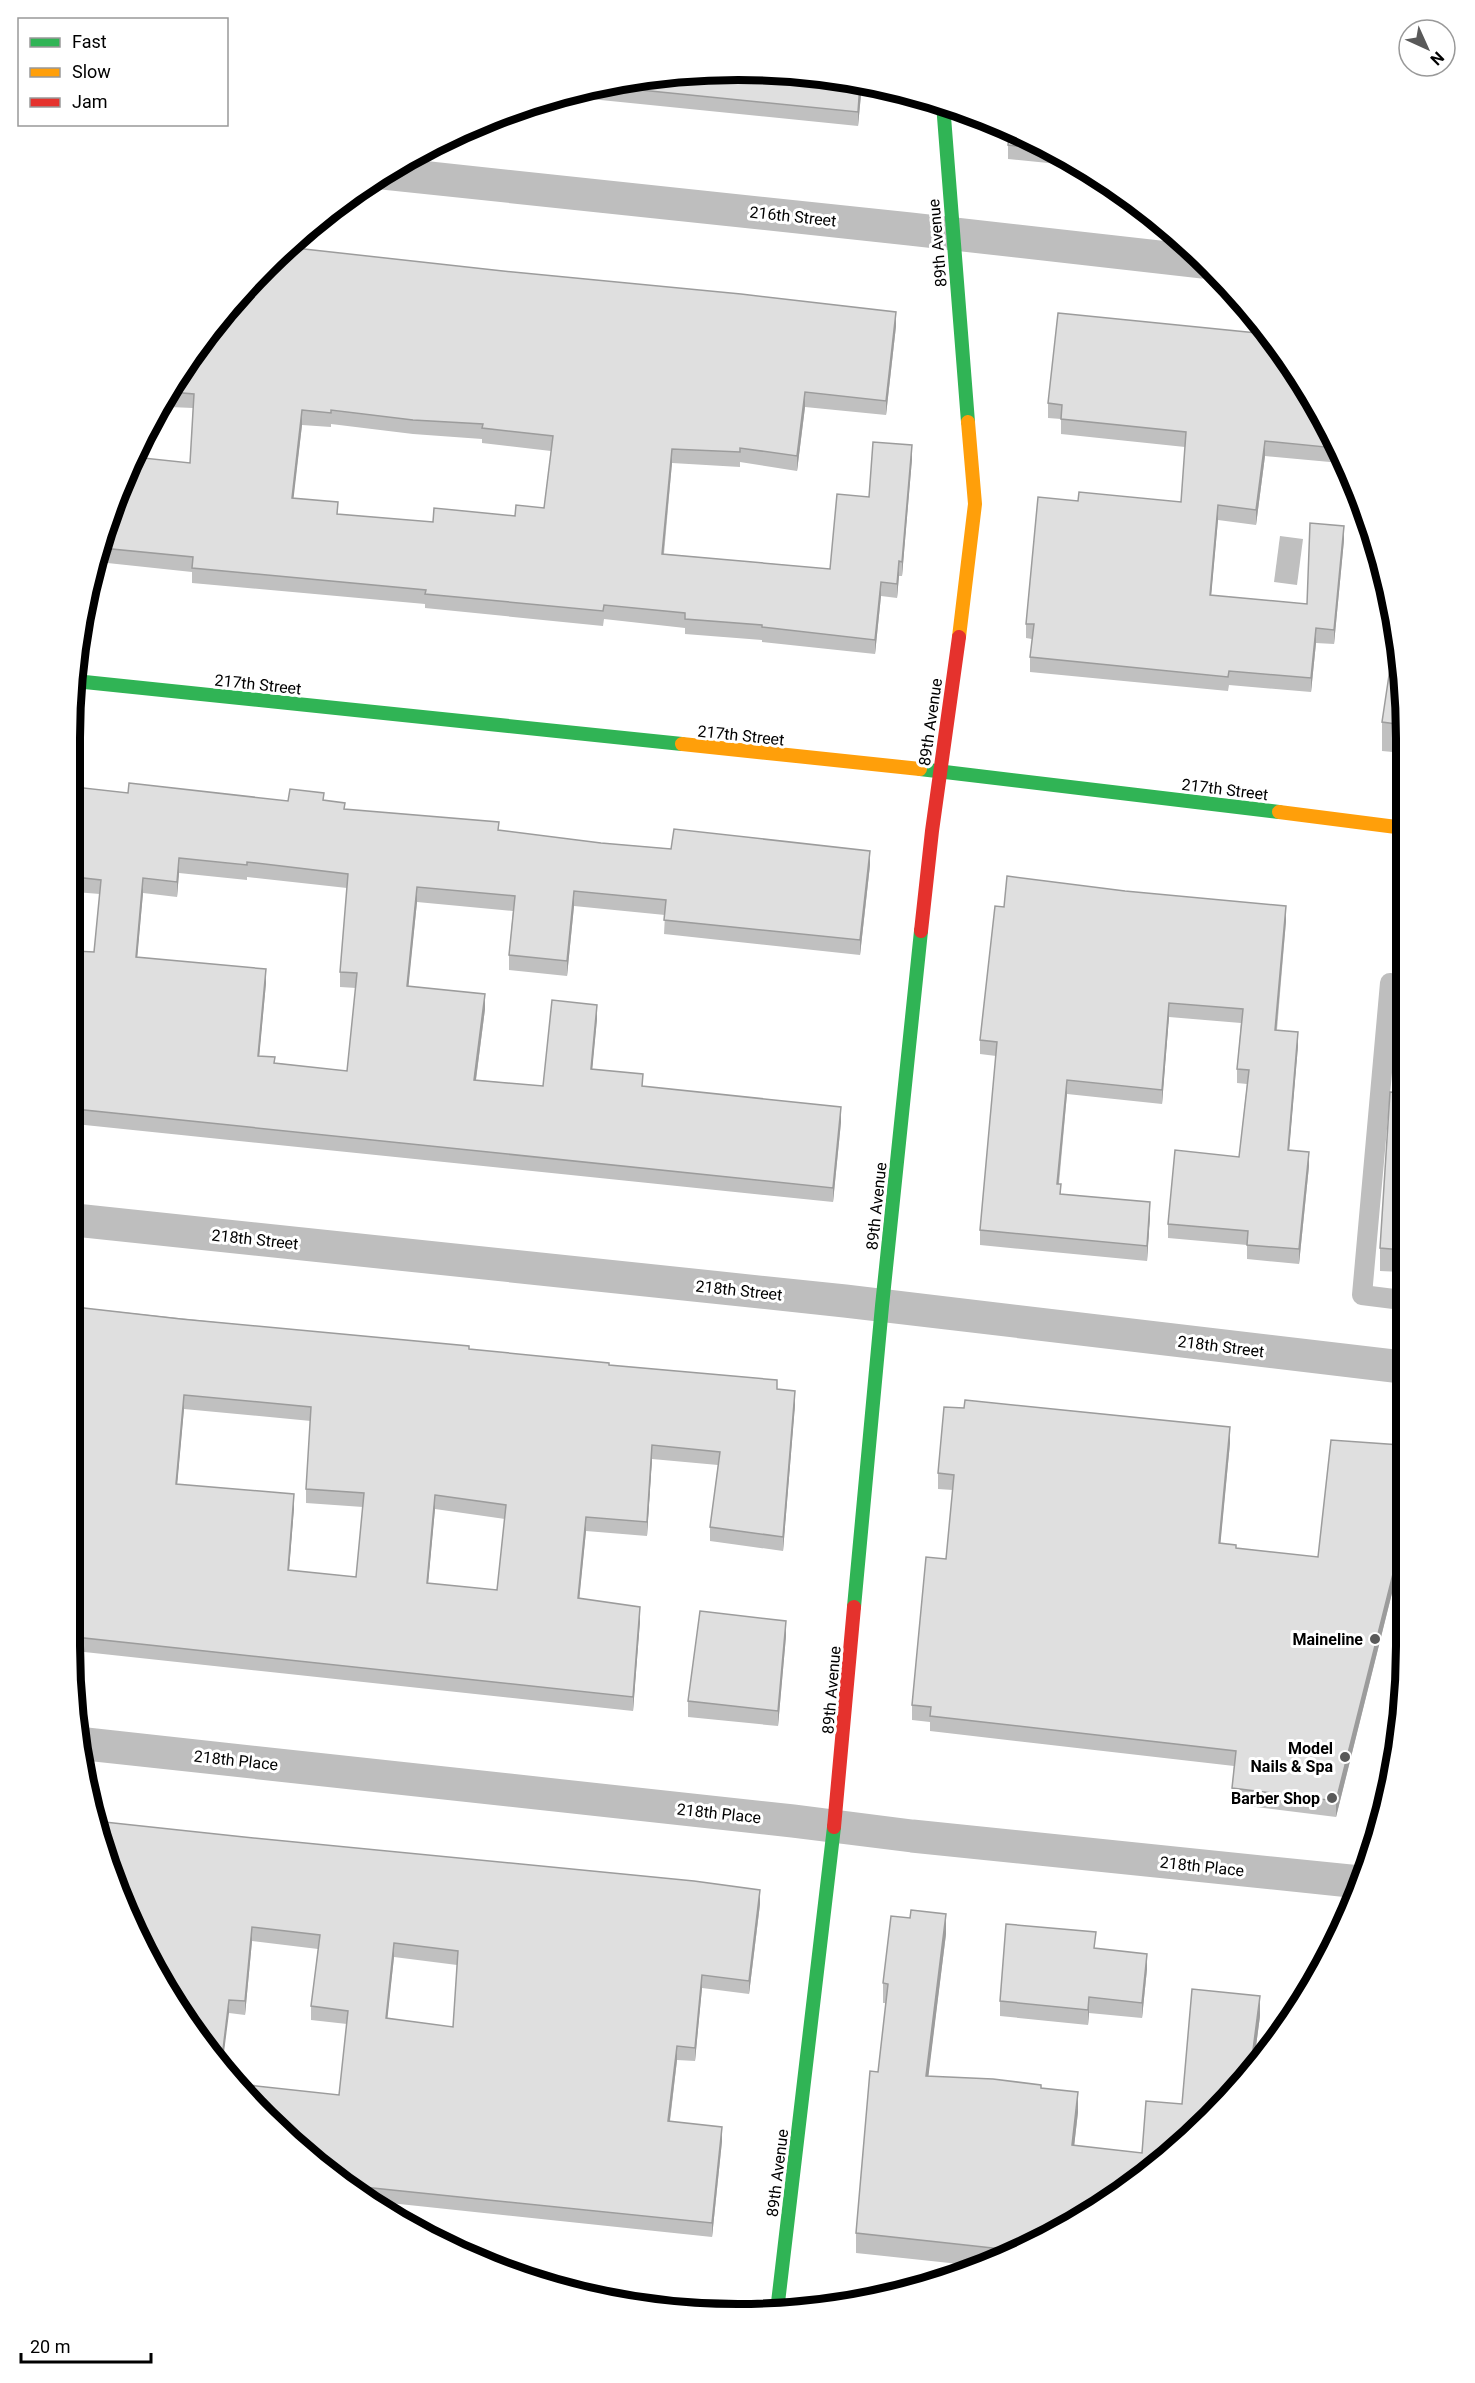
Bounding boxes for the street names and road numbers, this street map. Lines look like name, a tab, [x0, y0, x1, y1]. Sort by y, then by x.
street label: 89th Avenue	[924, 198, 951, 288]
street label: 216th Street	[749, 202, 837, 231]
street label: 217th Street	[214, 670, 302, 699]
street label: 89th Avenue	[915, 677, 946, 767]
street label: 217th Street	[697, 721, 785, 750]
street label: 217th Street	[1181, 775, 1269, 804]
street label: 89th Avenue	[862, 1161, 891, 1251]
street label: 218th Street	[211, 1225, 299, 1254]
street label: 218th Street	[695, 1276, 783, 1305]
street label: 218th Street	[1177, 1332, 1265, 1361]
street label: 89th Avenue	[818, 1645, 845, 1735]
street label: 218th Place	[193, 1747, 279, 1774]
street label: 218th Place	[676, 1800, 762, 1827]
street label: 218th Place	[1159, 1853, 1245, 1880]
street label: 89th Avenue	[763, 2128, 792, 2218]

